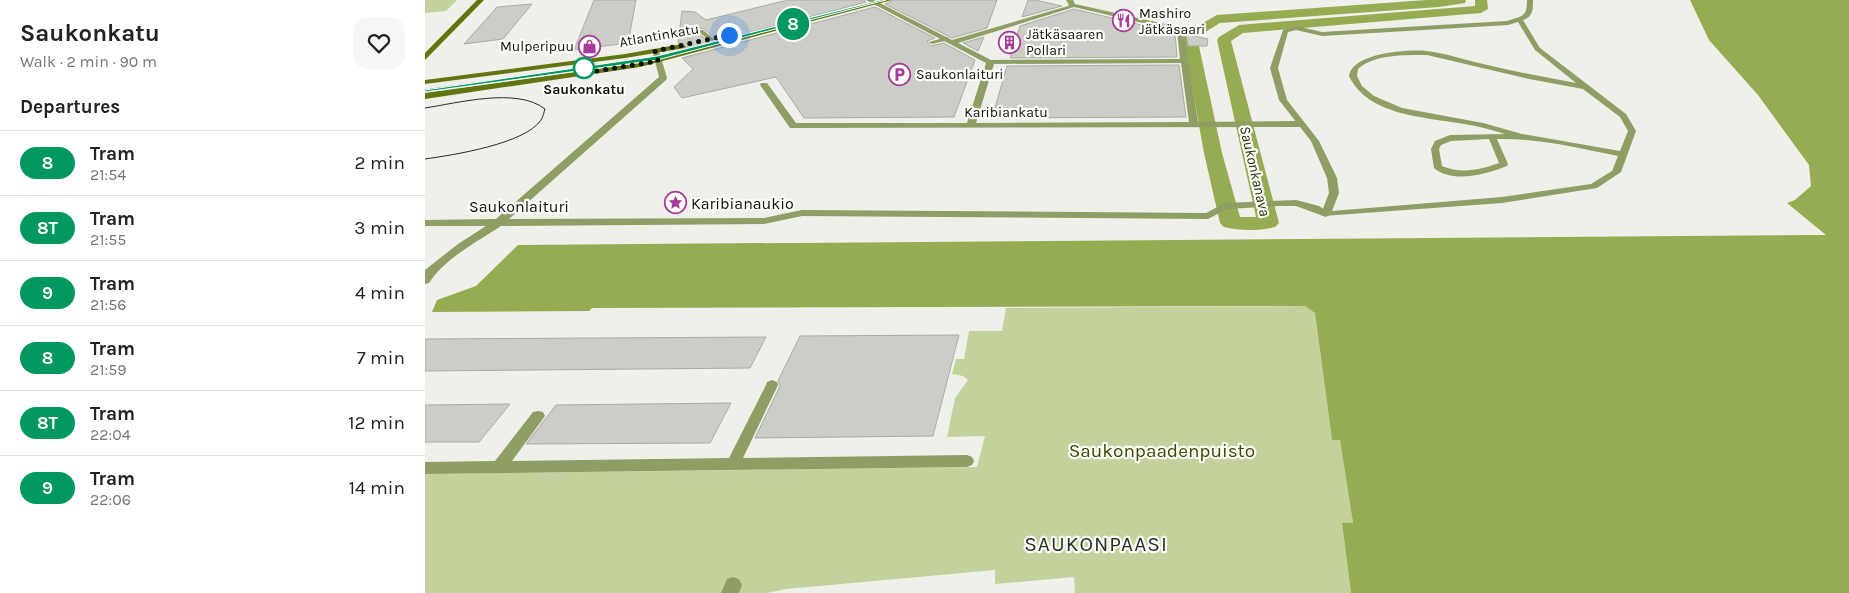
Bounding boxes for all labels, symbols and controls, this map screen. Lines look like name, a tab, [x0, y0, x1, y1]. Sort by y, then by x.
place label: Mashiro Jätkäsaari	[1139, 5, 1205, 38]
line badge: 8	[777, 8, 809, 40]
restaurant icon: Mashiro Jätkäsaari	[1111, 9, 1135, 33]
text: 8	[787, 13, 799, 35]
button: heart	[353, 17, 405, 69]
text: Saukonkatu	[20, 19, 160, 47]
street label: Atlantinkatu	[618, 20, 700, 51]
your location	[717, 23, 742, 48]
place label: Jätkäsaaren Pollari	[1026, 26, 1104, 59]
building icon: Jätkäsaaren Pollari	[998, 30, 1022, 54]
shop icon: Mulperipuu	[578, 34, 602, 58]
place label: Mulperipuu	[500, 38, 574, 55]
text: Walk · 2 min · 90 m	[20, 52, 157, 71]
marker: Saukonkatu	[573, 57, 595, 79]
parking icon: Saukonlaituri	[888, 62, 912, 86]
place label: Saukonlaituri	[916, 66, 1003, 83]
place label: Saukonkatu	[543, 81, 625, 98]
text: Departures	[20, 96, 120, 118]
street label: Karibiankatu	[964, 104, 1048, 121]
water label: Saukonkanava	[1236, 124, 1274, 218]
text: Tram	[90, 143, 135, 165]
text: 8	[42, 152, 53, 174]
text: 2 min	[355, 152, 405, 174]
text: 21:54	[90, 165, 126, 184]
place icon: Karibianaukio	[663, 191, 687, 215]
place label: Karibianaukio	[691, 194, 794, 213]
street label: Saukonlaituri	[469, 197, 569, 216]
text: Tram	[90, 208, 135, 230]
text: 8T	[37, 217, 58, 239]
text: 3 min	[354, 217, 405, 239]
text: 21:55	[90, 230, 126, 249]
text: Tram	[90, 273, 135, 295]
text: 9	[42, 282, 53, 304]
text: 4 min	[355, 282, 405, 304]
text: 21:56	[90, 295, 126, 314]
text: Tram	[90, 338, 135, 360]
text: 8	[42, 347, 53, 369]
text: 7 min	[357, 347, 405, 369]
text: 21:59	[90, 360, 127, 379]
text: Tram	[90, 403, 135, 425]
text: 8T	[37, 412, 58, 434]
text: 12 min	[348, 412, 405, 434]
text: 22:04	[90, 425, 131, 444]
park label: Saukonpaadenpuisto	[1069, 440, 1255, 462]
text: Tram	[90, 468, 135, 490]
text: 9	[42, 477, 53, 499]
text: 14 min	[349, 477, 405, 499]
text: 22:06	[90, 490, 131, 509]
district label: SAUKONPAASI	[1024, 532, 1168, 556]

